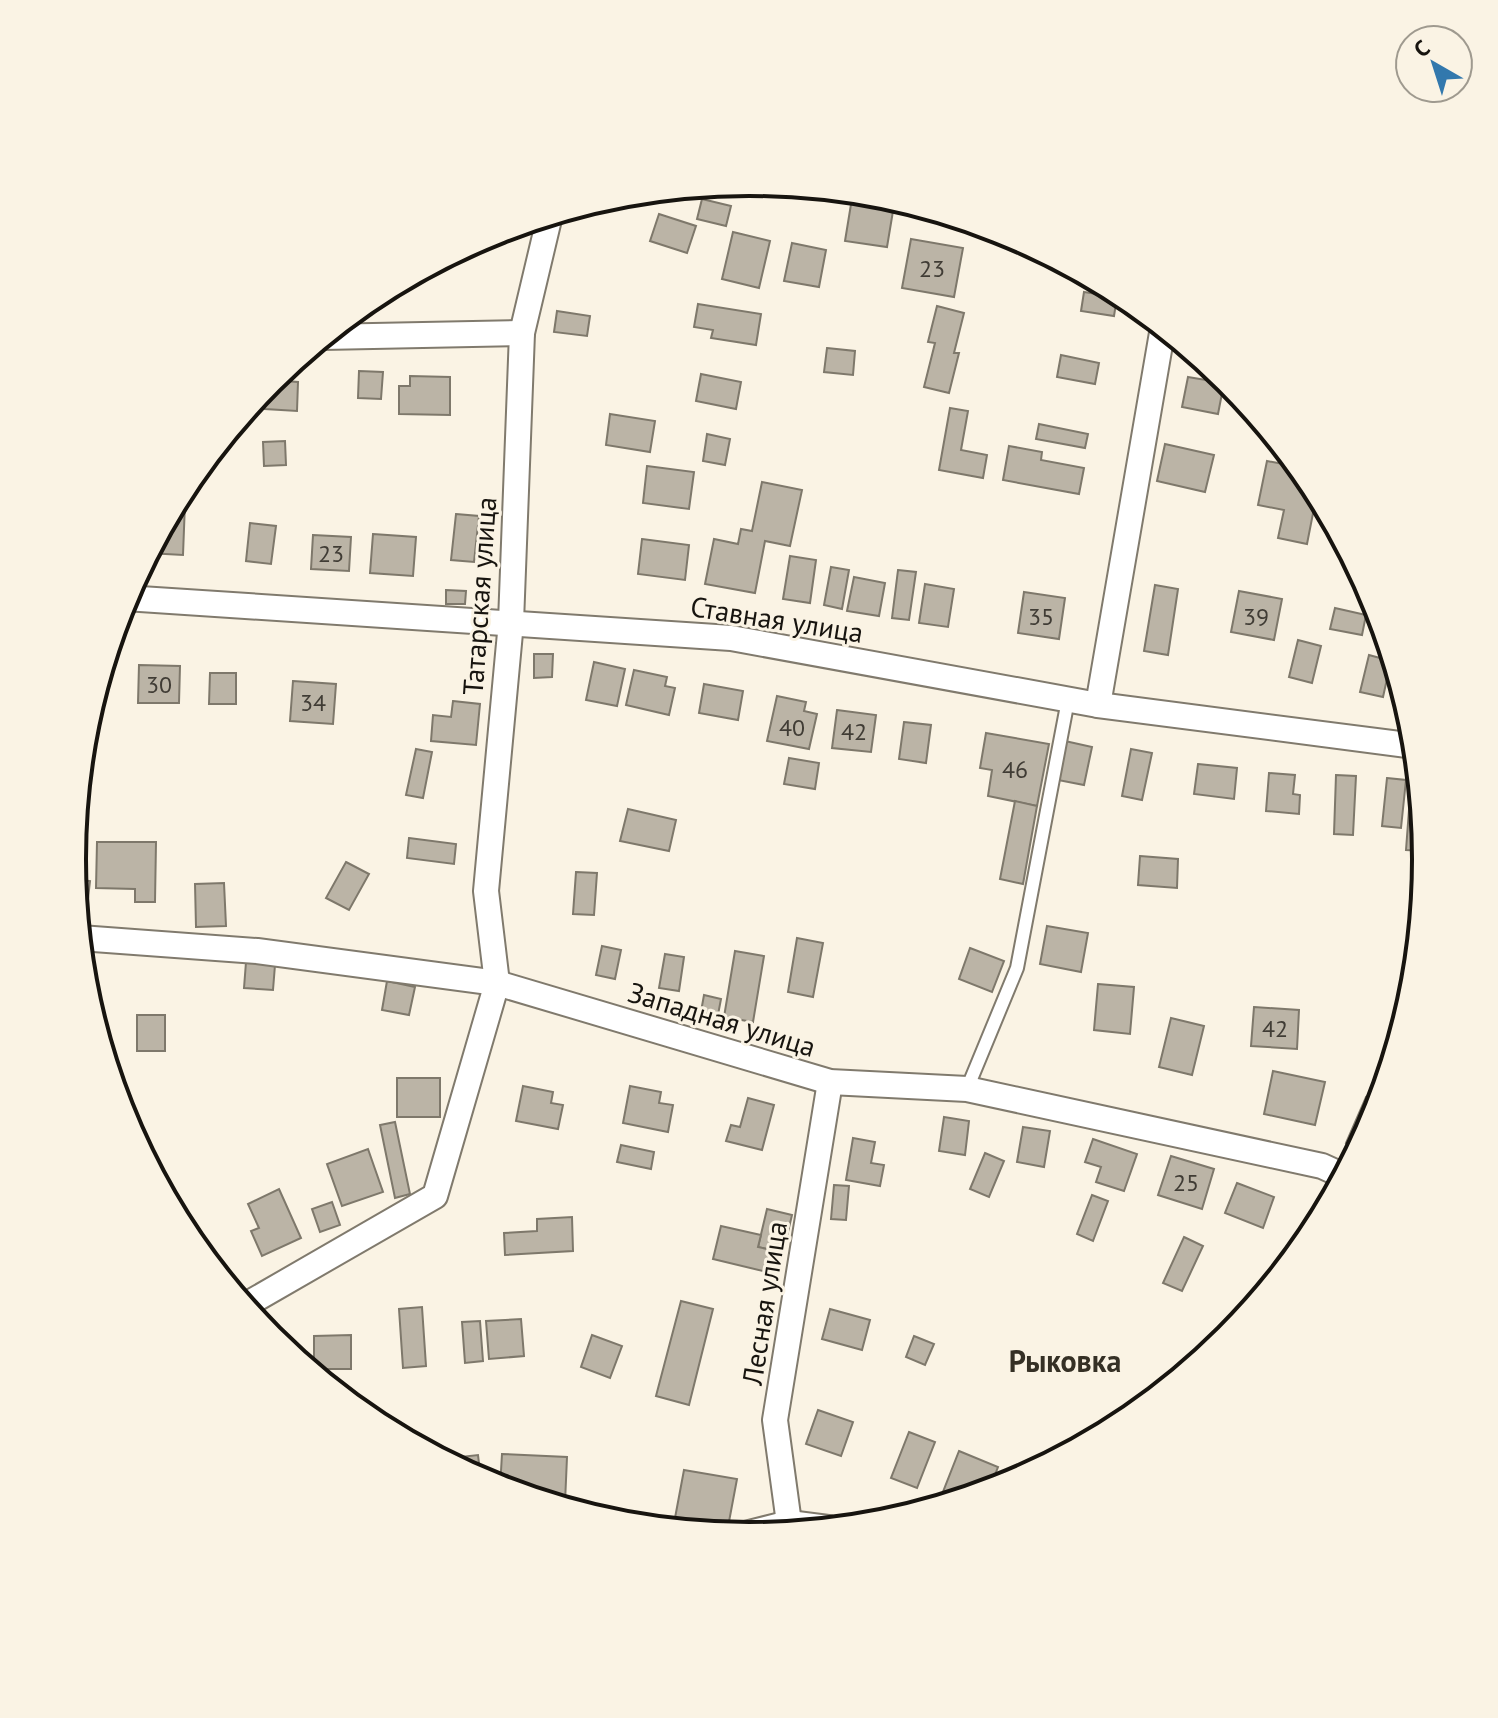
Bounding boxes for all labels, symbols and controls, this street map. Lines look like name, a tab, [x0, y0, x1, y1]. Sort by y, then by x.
north arrow	[1394, 24, 1474, 104]
text: С	[1408, 34, 1435, 63]
house number: 23	[919, 253, 945, 284]
street label: Татарская улица	[454, 496, 504, 696]
house number: 23	[318, 538, 344, 569]
street label: Ставная улица	[688, 587, 866, 651]
house number: 35	[1028, 601, 1054, 632]
house number: 39	[1243, 601, 1269, 632]
house number: 30	[146, 669, 172, 700]
house number: 34	[300, 687, 326, 718]
house number: 40	[779, 712, 805, 743]
house number: 42	[841, 716, 867, 747]
house number: 46	[1002, 754, 1028, 785]
street label: Западная улица	[624, 973, 820, 1065]
house number: 42	[1262, 1013, 1288, 1044]
house number: 25	[1173, 1167, 1199, 1198]
street label: Лесная улица	[733, 1219, 795, 1388]
district label: Рыковка	[1009, 1341, 1121, 1380]

